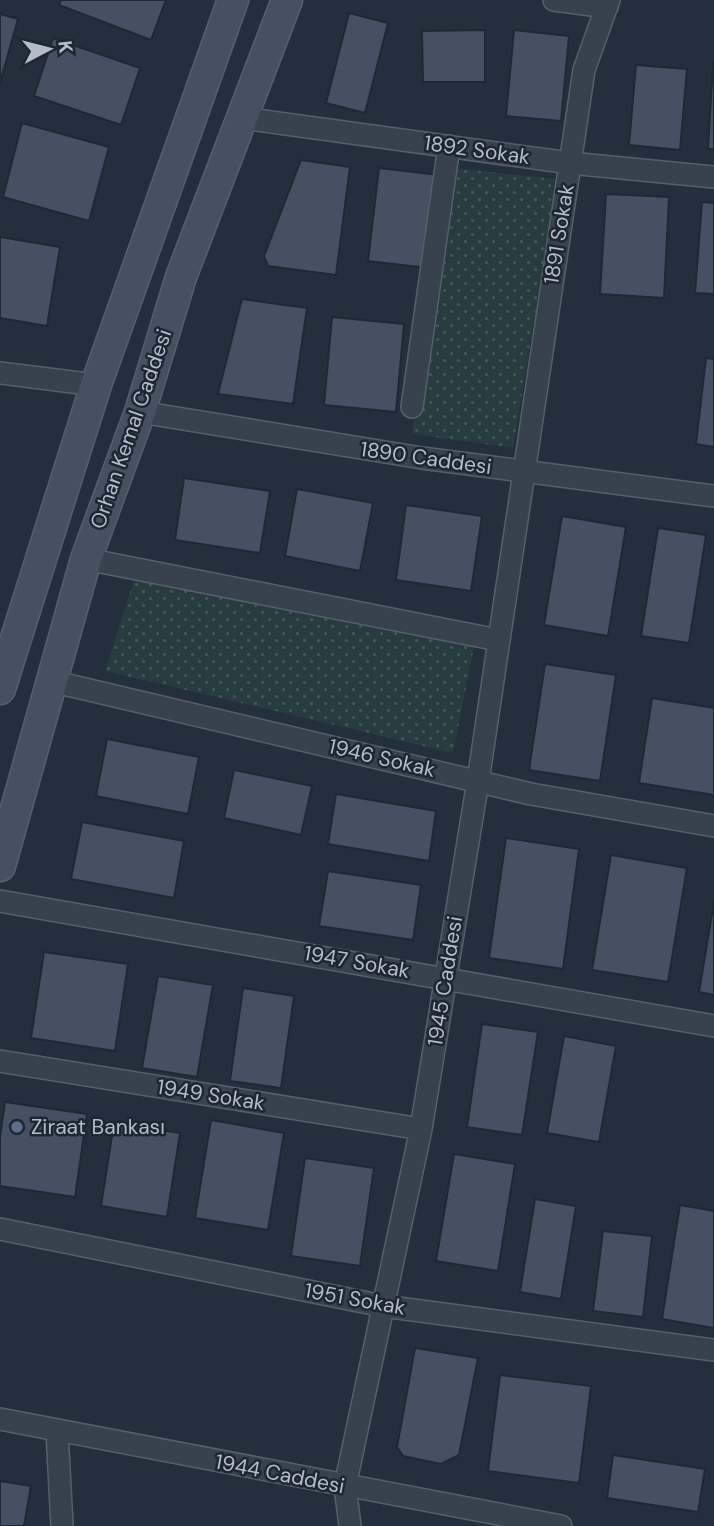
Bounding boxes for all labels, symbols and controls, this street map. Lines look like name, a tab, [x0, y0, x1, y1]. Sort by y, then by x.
north arrow	[14, 14, 84, 84]
text: K	[52, 39, 79, 55]
street label: 1892 Sokak	[422, 129, 532, 171]
street label: 1891 Sokak	[537, 182, 581, 286]
street label: Orhan Kemal Caddesi	[84, 325, 178, 533]
street label: 1890 Caddesi	[359, 435, 493, 481]
street label: 1946 Sokak	[326, 732, 438, 784]
street label: 1945 Caddesi	[421, 914, 469, 1048]
street label: 1947 Sokak	[302, 939, 412, 985]
street label: 1949 Sokak	[155, 1073, 267, 1117]
place label: Ziraat Bankası	[31, 1113, 165, 1141]
marker: Ziraat Bankası	[9, 1119, 25, 1135]
street label: 1951 Sokak	[302, 1276, 408, 1322]
street label: 1944 Caddesi	[213, 1448, 347, 1500]

